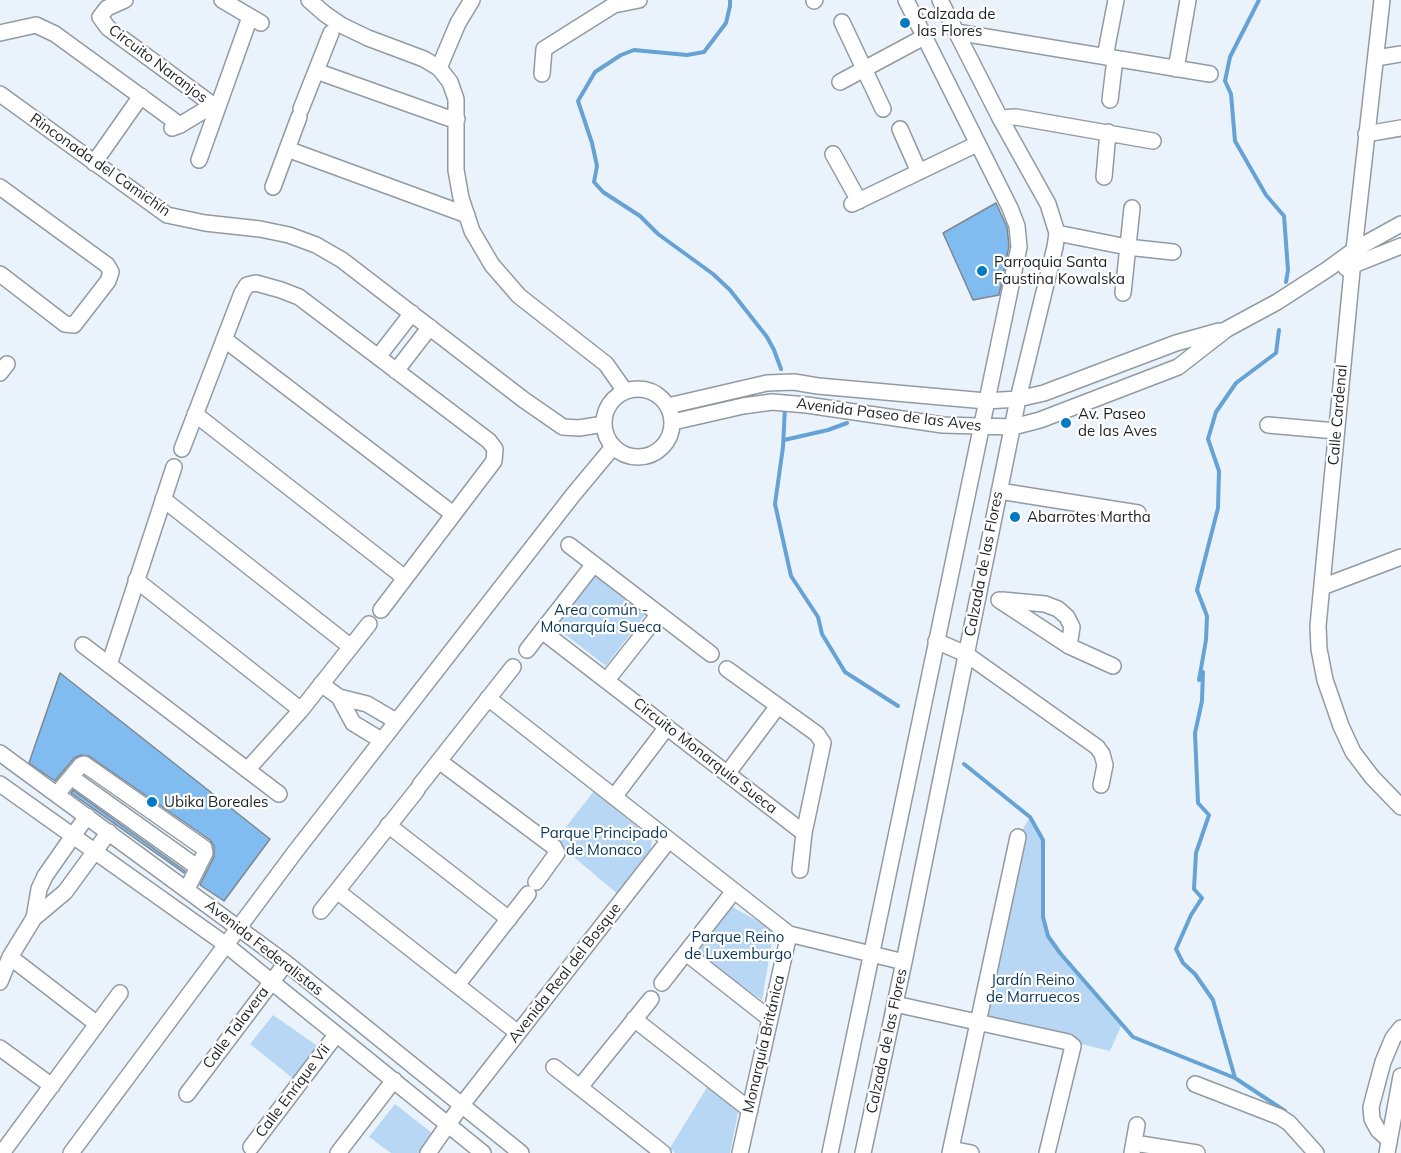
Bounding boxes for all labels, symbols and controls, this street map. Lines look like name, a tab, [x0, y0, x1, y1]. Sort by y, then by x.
place label: Calzada de las Flores	[917, 5, 995, 40]
marker: Calzada de las Flores	[898, 16, 912, 30]
street label: Circuito Naranjos	[105, 21, 211, 107]
street label: Rinconada del Camichín	[26, 110, 174, 220]
place label: Parroquia Santa Faustina Kowalska	[994, 253, 1125, 288]
marker: Parroquia Santa Faustina Kowalska	[975, 264, 989, 278]
street label: Calle Cardenal	[1325, 364, 1351, 466]
street label: Avenida Paseo de las Aves	[795, 395, 983, 435]
place label: Av. Paseo de las Aves	[1078, 405, 1157, 440]
marker: Av. Paseo de las Aves	[1059, 416, 1073, 430]
street label: Calzada de las Flores	[961, 490, 1007, 638]
place label: Abarrotes Martha	[1027, 508, 1151, 526]
marker: Abarrotes Martha	[1008, 510, 1022, 524]
park label: Area común - Monarquía Sueca	[540, 601, 662, 636]
street label: Circuito Monarquia Sueca	[629, 694, 781, 818]
place label: Ubika Boreales	[164, 793, 269, 811]
marker: Ubika Boreales	[145, 795, 159, 809]
park label: Parque Principado de Monaco	[540, 824, 668, 859]
street label: Avenida Federalistas	[201, 896, 327, 1000]
street label: Avenida Real del Bosque	[505, 900, 625, 1046]
park label: Parque Reino de Luxemburgo	[684, 928, 792, 963]
street label: Calzada de las Flores	[863, 967, 911, 1115]
park label: Jardín Reino de Marruecos	[986, 971, 1080, 1006]
street label: Monarquía Británica	[739, 973, 789, 1115]
street label: Calle Talavera	[199, 983, 273, 1073]
street label: Calle Enrique Vii	[252, 1041, 334, 1141]

